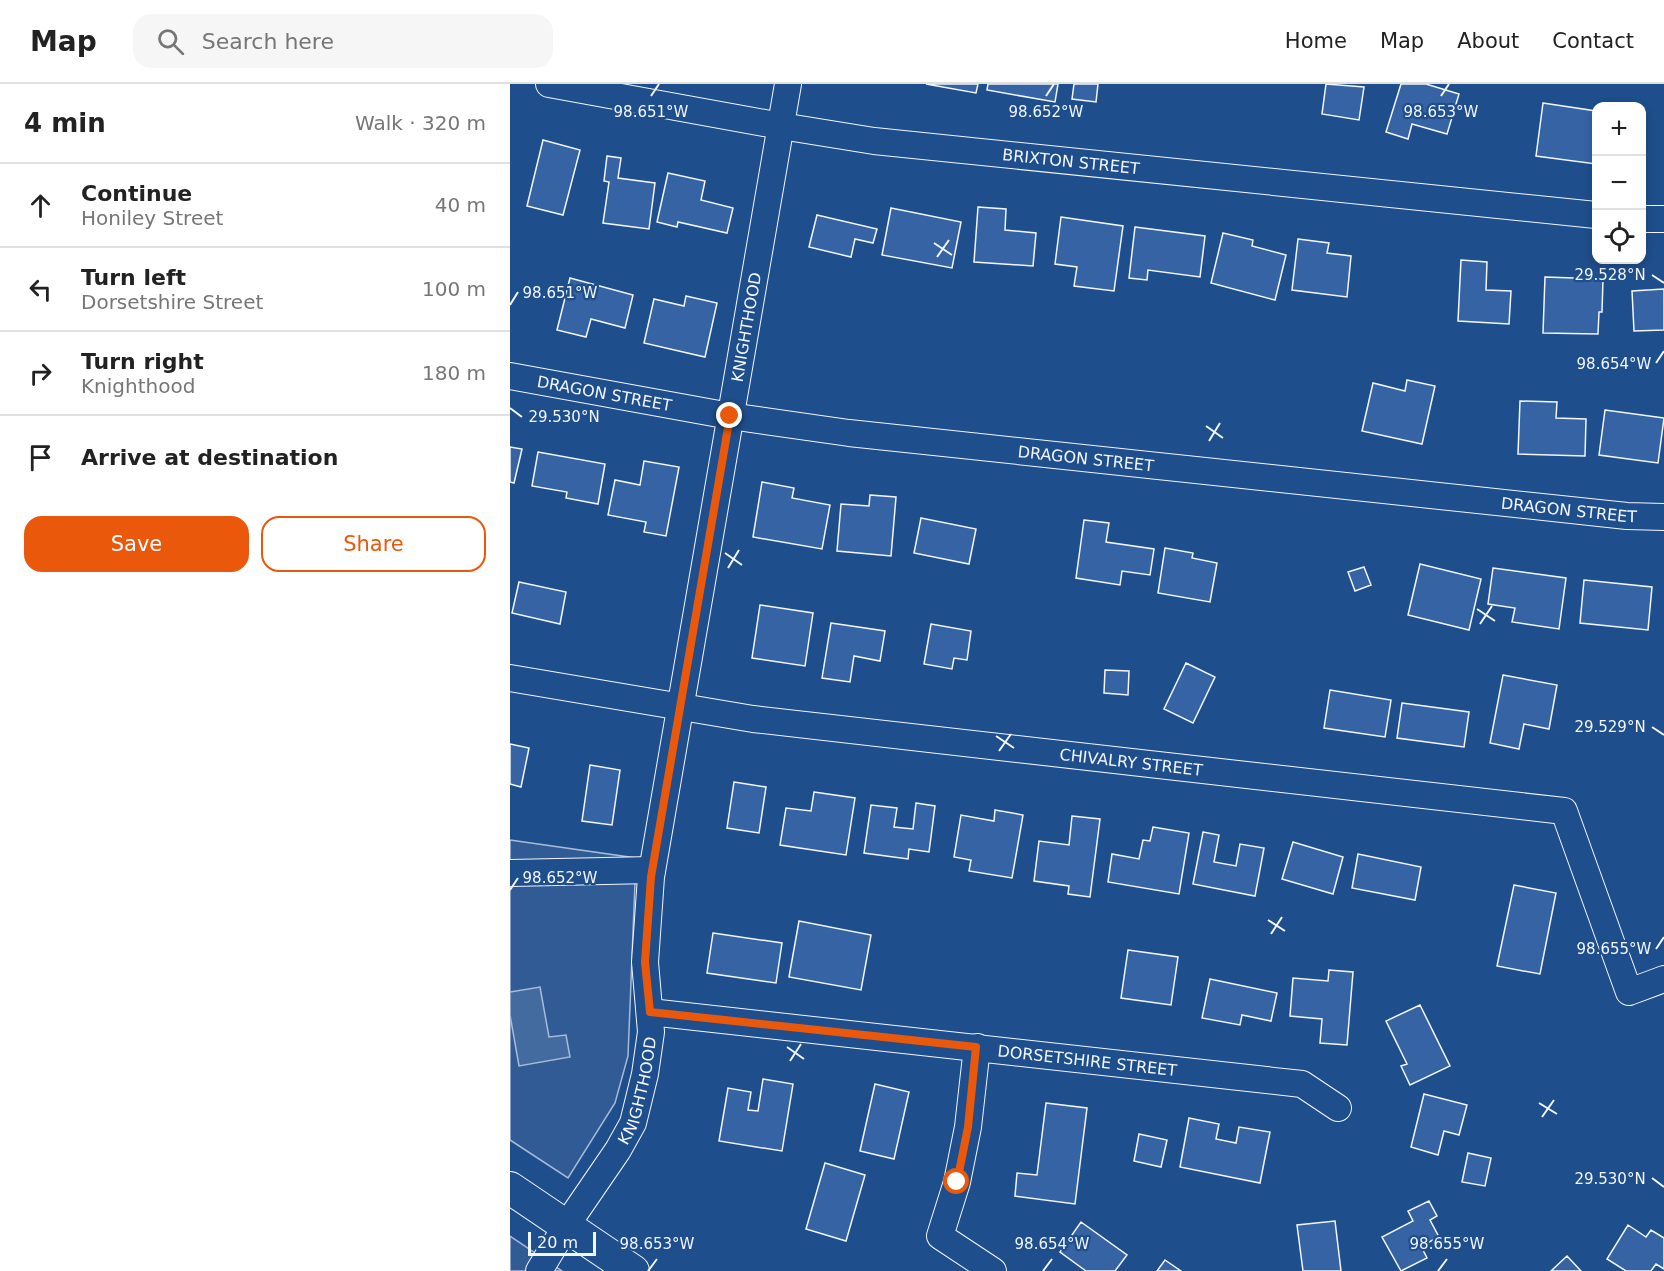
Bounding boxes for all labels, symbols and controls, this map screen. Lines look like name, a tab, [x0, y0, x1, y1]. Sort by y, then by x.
search box	[133, 14, 553, 68]
text: Map	[30, 25, 97, 58]
icon: search	[154, 25, 187, 58]
text: Search here	[202, 29, 334, 54]
text: Home	[1285, 29, 1347, 53]
text: Map	[1380, 29, 1424, 53]
text: About	[1457, 29, 1519, 53]
text: Contact	[1552, 29, 1634, 53]
map controls	[1592, 102, 1646, 264]
button: +	[1592, 102, 1646, 156]
text: 98.651°W	[614, 103, 689, 121]
text: 98.652°W	[1009, 103, 1084, 121]
text: 98.653°W	[1404, 103, 1479, 121]
text: 4 min	[24, 108, 106, 138]
text: Walk · 320 m	[355, 111, 486, 135]
street label: BRIXTON STREET	[1001, 145, 1141, 178]
button: −	[1592, 156, 1646, 210]
text: Continue	[81, 181, 192, 206]
icon: ahead	[24, 189, 57, 222]
text: 40 m	[435, 193, 486, 217]
text: Honiley Street	[81, 206, 223, 230]
button: locate	[1592, 210, 1646, 264]
text: Turn left	[81, 265, 186, 290]
text: 29.528°N	[1574, 266, 1646, 284]
street label: KNIGHTHOOD	[727, 271, 765, 383]
icon: left	[24, 273, 57, 306]
text: 100 m	[422, 277, 486, 301]
text: 98.651°W	[523, 284, 598, 302]
text: Dorsetshire Street	[81, 290, 263, 314]
text: Turn right	[81, 349, 204, 374]
text: 98.654°W	[1577, 355, 1652, 373]
icon: right	[24, 357, 57, 390]
text: 180 m	[422, 361, 486, 385]
street label: DRAGON STREET	[536, 372, 674, 415]
text: Knighthood	[81, 374, 195, 398]
route end	[716, 402, 742, 428]
text: 29.530°N	[528, 408, 600, 426]
icon: arrive	[24, 441, 57, 474]
street label: DRAGON STREET	[1017, 442, 1155, 475]
text: Arrive at destination	[81, 445, 338, 470]
street label: DRAGON STREET	[1500, 493, 1638, 526]
button: Save	[24, 516, 249, 572]
button: Share	[261, 516, 486, 572]
text: 29.529°N	[1574, 718, 1646, 736]
street label: CHIVALRY STREET	[1059, 744, 1204, 779]
text: 98.652°W	[523, 869, 598, 887]
text: 98.655°W	[1577, 940, 1652, 958]
street label: KNIGHTHOOD	[614, 1035, 660, 1148]
street label: DORSETSHIRE STREET	[997, 1041, 1178, 1080]
route start	[943, 1168, 969, 1194]
text: 29.530°N	[1574, 1170, 1646, 1188]
scale bar	[528, 1229, 596, 1256]
text: 20 m	[537, 1233, 578, 1252]
text: 98.653°W	[620, 1235, 695, 1253]
text: 98.654°W	[1015, 1235, 1090, 1253]
text: 98.655°W	[1410, 1235, 1485, 1253]

